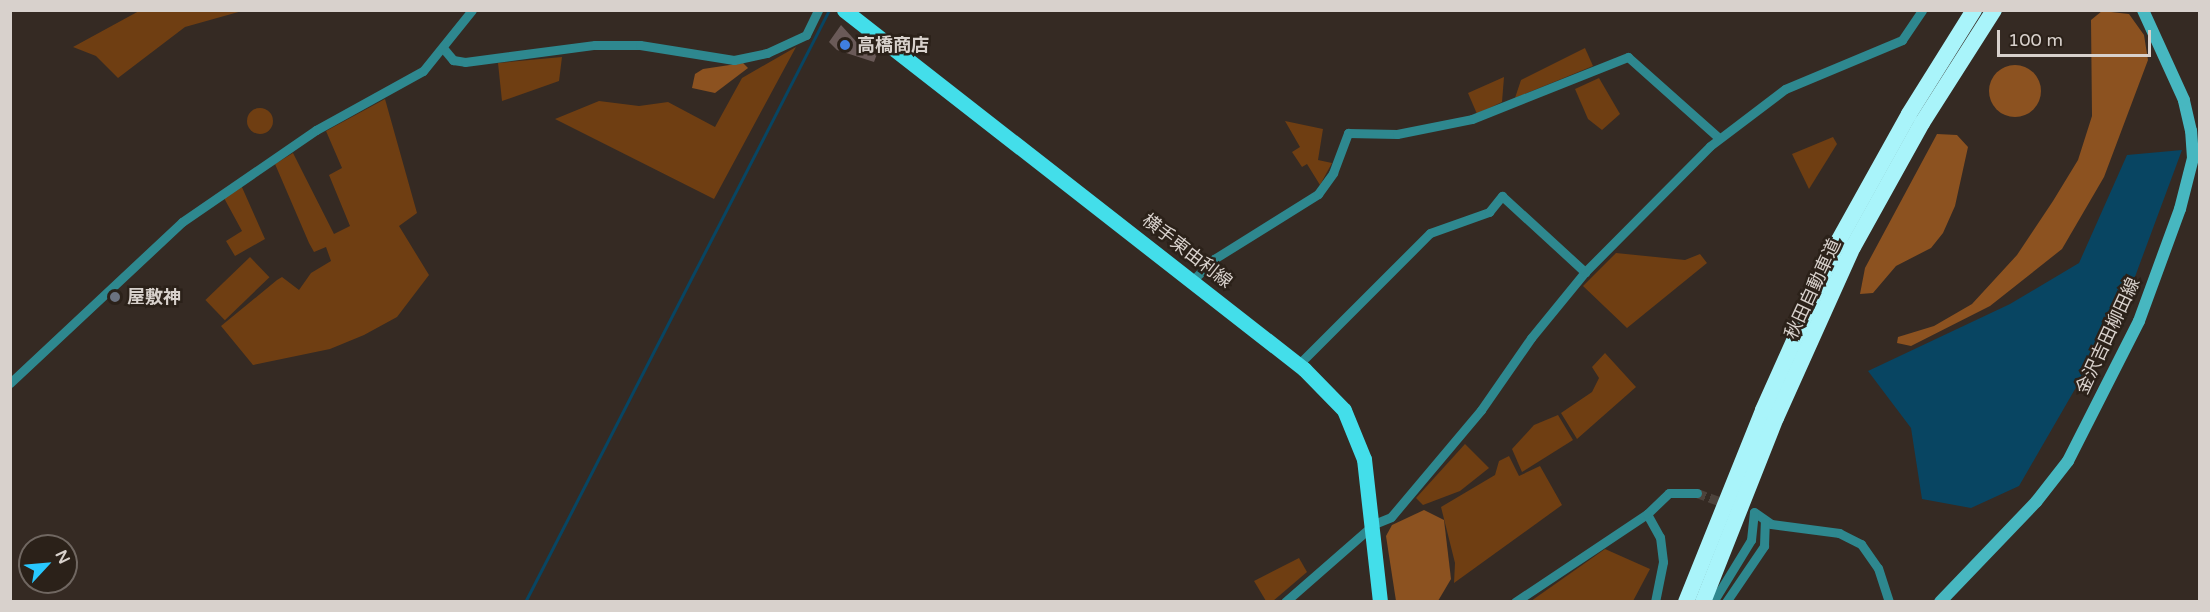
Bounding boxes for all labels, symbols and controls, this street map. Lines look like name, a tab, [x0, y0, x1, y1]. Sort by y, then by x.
scale bar	[2000, 18, 2154, 56]
text: 100 m	[2008, 29, 2063, 51]
place label: 高橋商店	[857, 34, 929, 56]
marker: 高橋商店	[838, 38, 852, 52]
street label: 横手東由利線	[1138, 209, 1236, 293]
street label: 秋田自動車道	[1780, 235, 1846, 343]
street label: 金沢吉田柳田線	[2072, 274, 2144, 398]
place label: 屋敷神	[127, 286, 181, 308]
marker: 屋敷神	[108, 290, 122, 304]
north arrow	[18, 534, 78, 594]
text: N	[51, 547, 74, 567]

